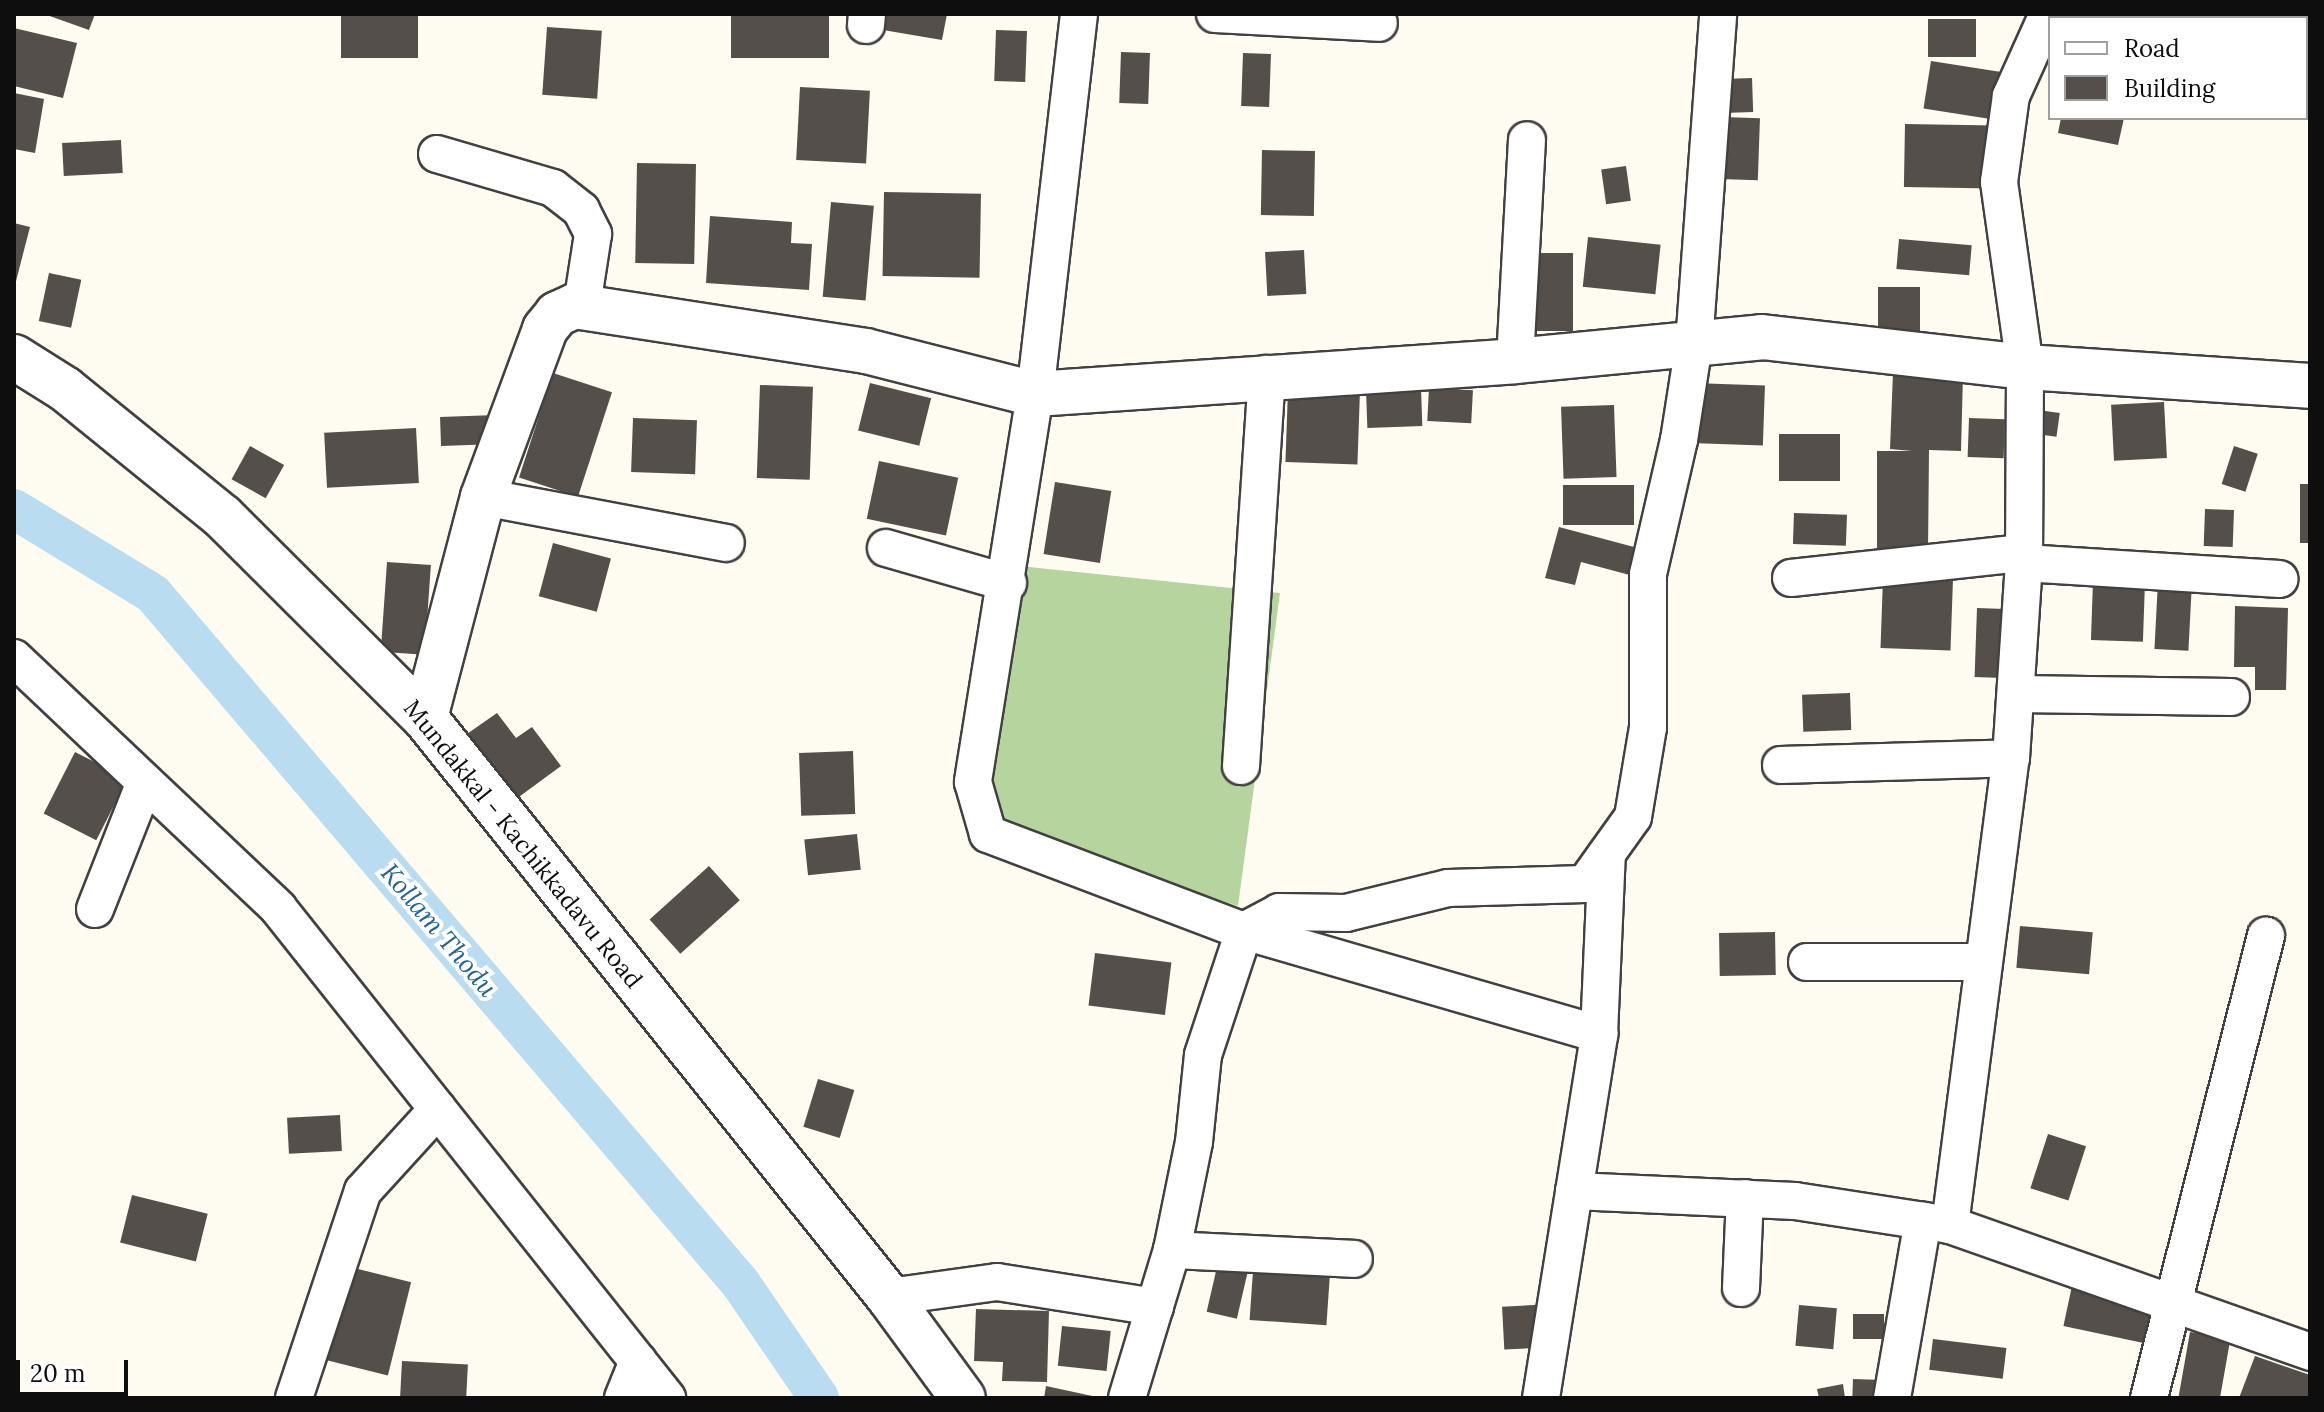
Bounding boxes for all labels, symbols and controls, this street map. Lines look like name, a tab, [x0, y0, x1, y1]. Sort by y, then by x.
legend	[2048, 16, 2308, 120]
text: Road	[2124, 33, 2180, 64]
text: Building	[2124, 73, 2215, 104]
street label: Mundakkal - Kachikkadavu Road	[398, 694, 648, 994]
water label: Kollam Thodu	[374, 857, 504, 1003]
scale bar	[20, 1344, 132, 1394]
text: 20 m	[30, 1358, 86, 1389]

